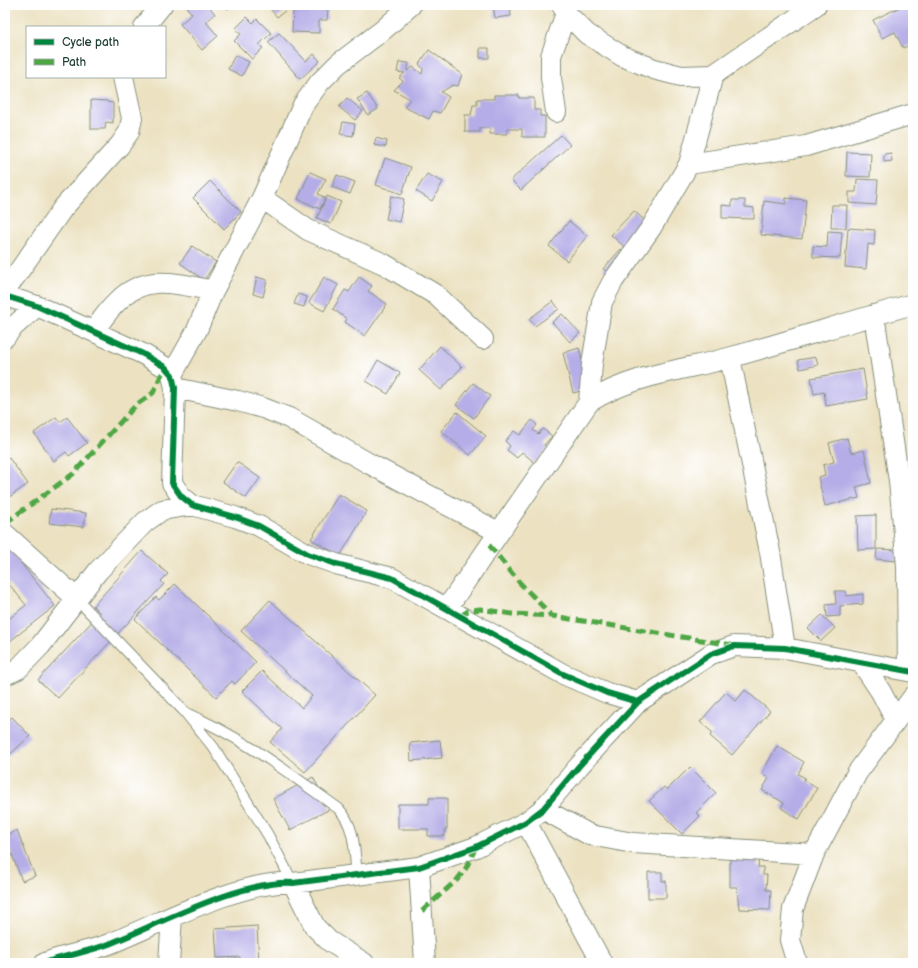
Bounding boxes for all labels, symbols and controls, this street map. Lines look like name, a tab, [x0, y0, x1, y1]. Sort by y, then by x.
legend	[26, 26, 166, 78]
text: Cycle path	[62, 35, 119, 50]
text: Path	[62, 55, 87, 70]

